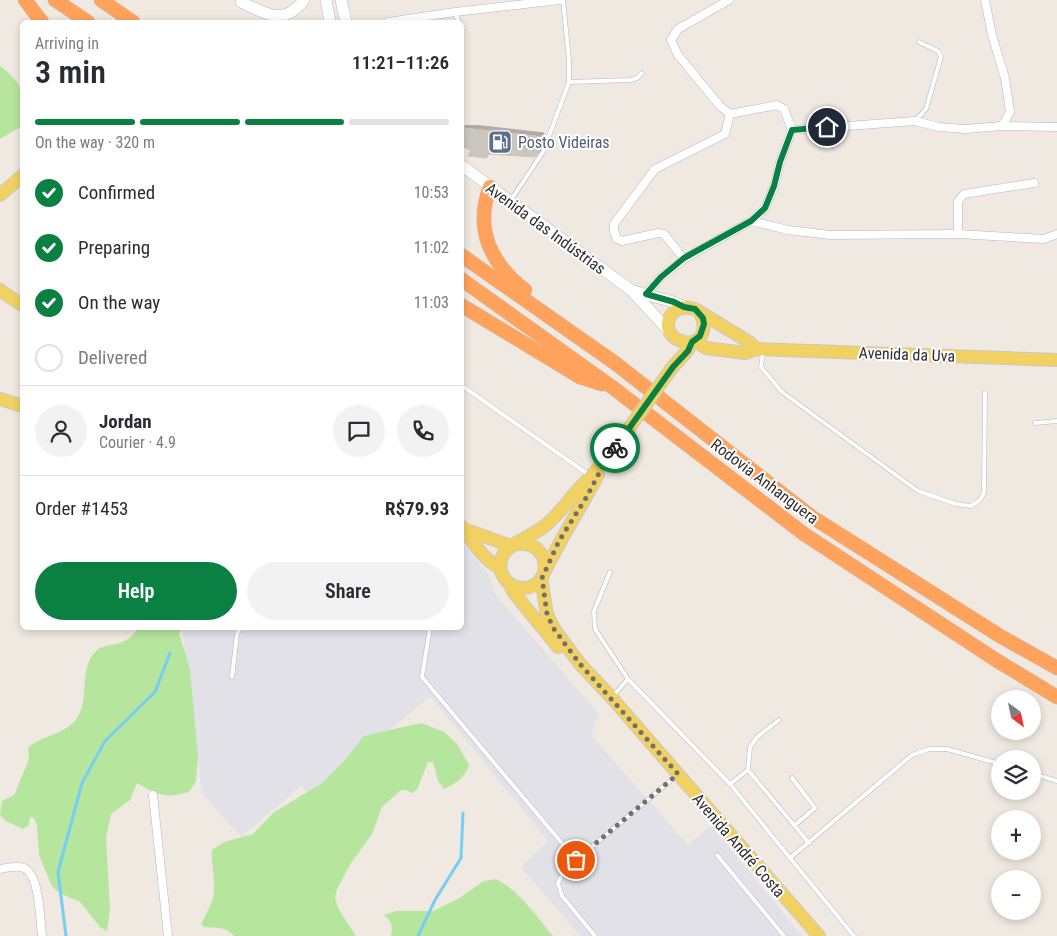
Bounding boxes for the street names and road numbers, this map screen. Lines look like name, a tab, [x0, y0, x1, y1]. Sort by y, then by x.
street label: Avenida das Indústrias	[482, 179, 609, 278]
street label: Avenida da Uva	[858, 343, 955, 366]
street label: Rodovia Anhanguera	[707, 435, 822, 528]
street label: Avenida André Costa	[688, 790, 789, 901]

